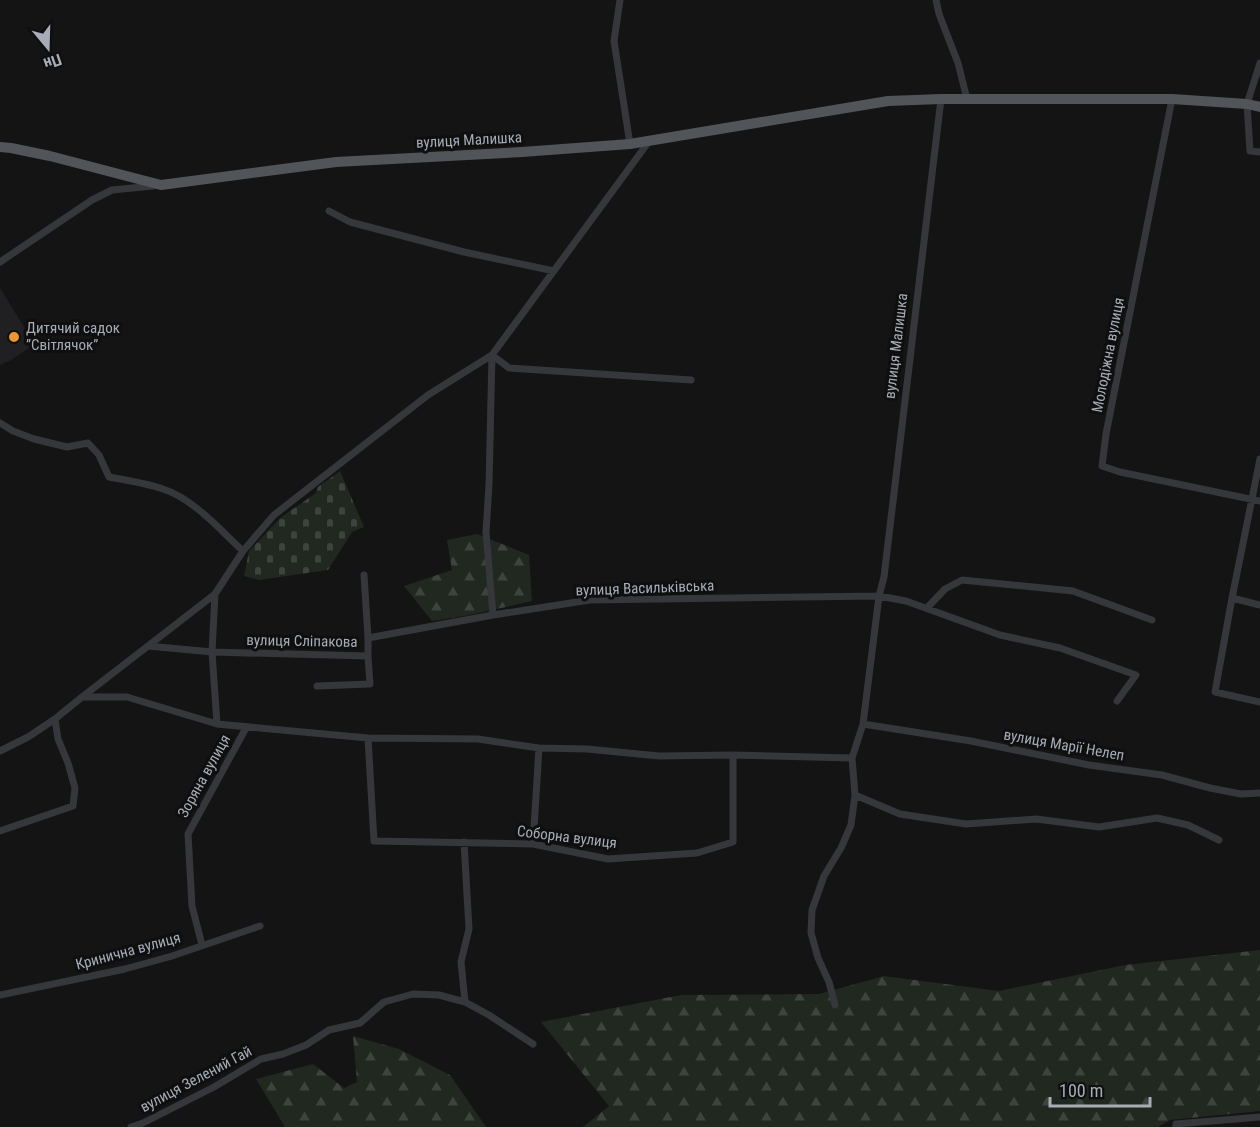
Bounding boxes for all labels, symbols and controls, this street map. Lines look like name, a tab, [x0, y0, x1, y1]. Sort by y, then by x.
north arrow	[18, 18, 78, 78]
text: Пн	[41, 50, 64, 74]
street label: вулиця Малишка	[416, 128, 522, 152]
street label: вулиця Малишка	[881, 292, 911, 400]
street label: Молодіжна вулиця	[1088, 296, 1128, 414]
place label: Дитячий садок ”Світлячок”	[26, 319, 120, 354]
marker: Дитячий садок ”Світлячок”	[7, 330, 21, 344]
street label: вулиця Васильківська	[575, 577, 715, 599]
street label: вулиця Сліпакова	[246, 631, 358, 651]
street label: вулиця Марії Нелеп	[1002, 726, 1126, 764]
street label: Зоряна вулиця	[174, 731, 234, 821]
street label: Соборна вулиця	[516, 822, 618, 852]
street label: Кринична вулиця	[74, 928, 182, 974]
street label: вулиця Зелений Гай	[137, 1042, 255, 1116]
scale bar	[1050, 1070, 1150, 1108]
text: 100 m	[1059, 1080, 1103, 1101]

